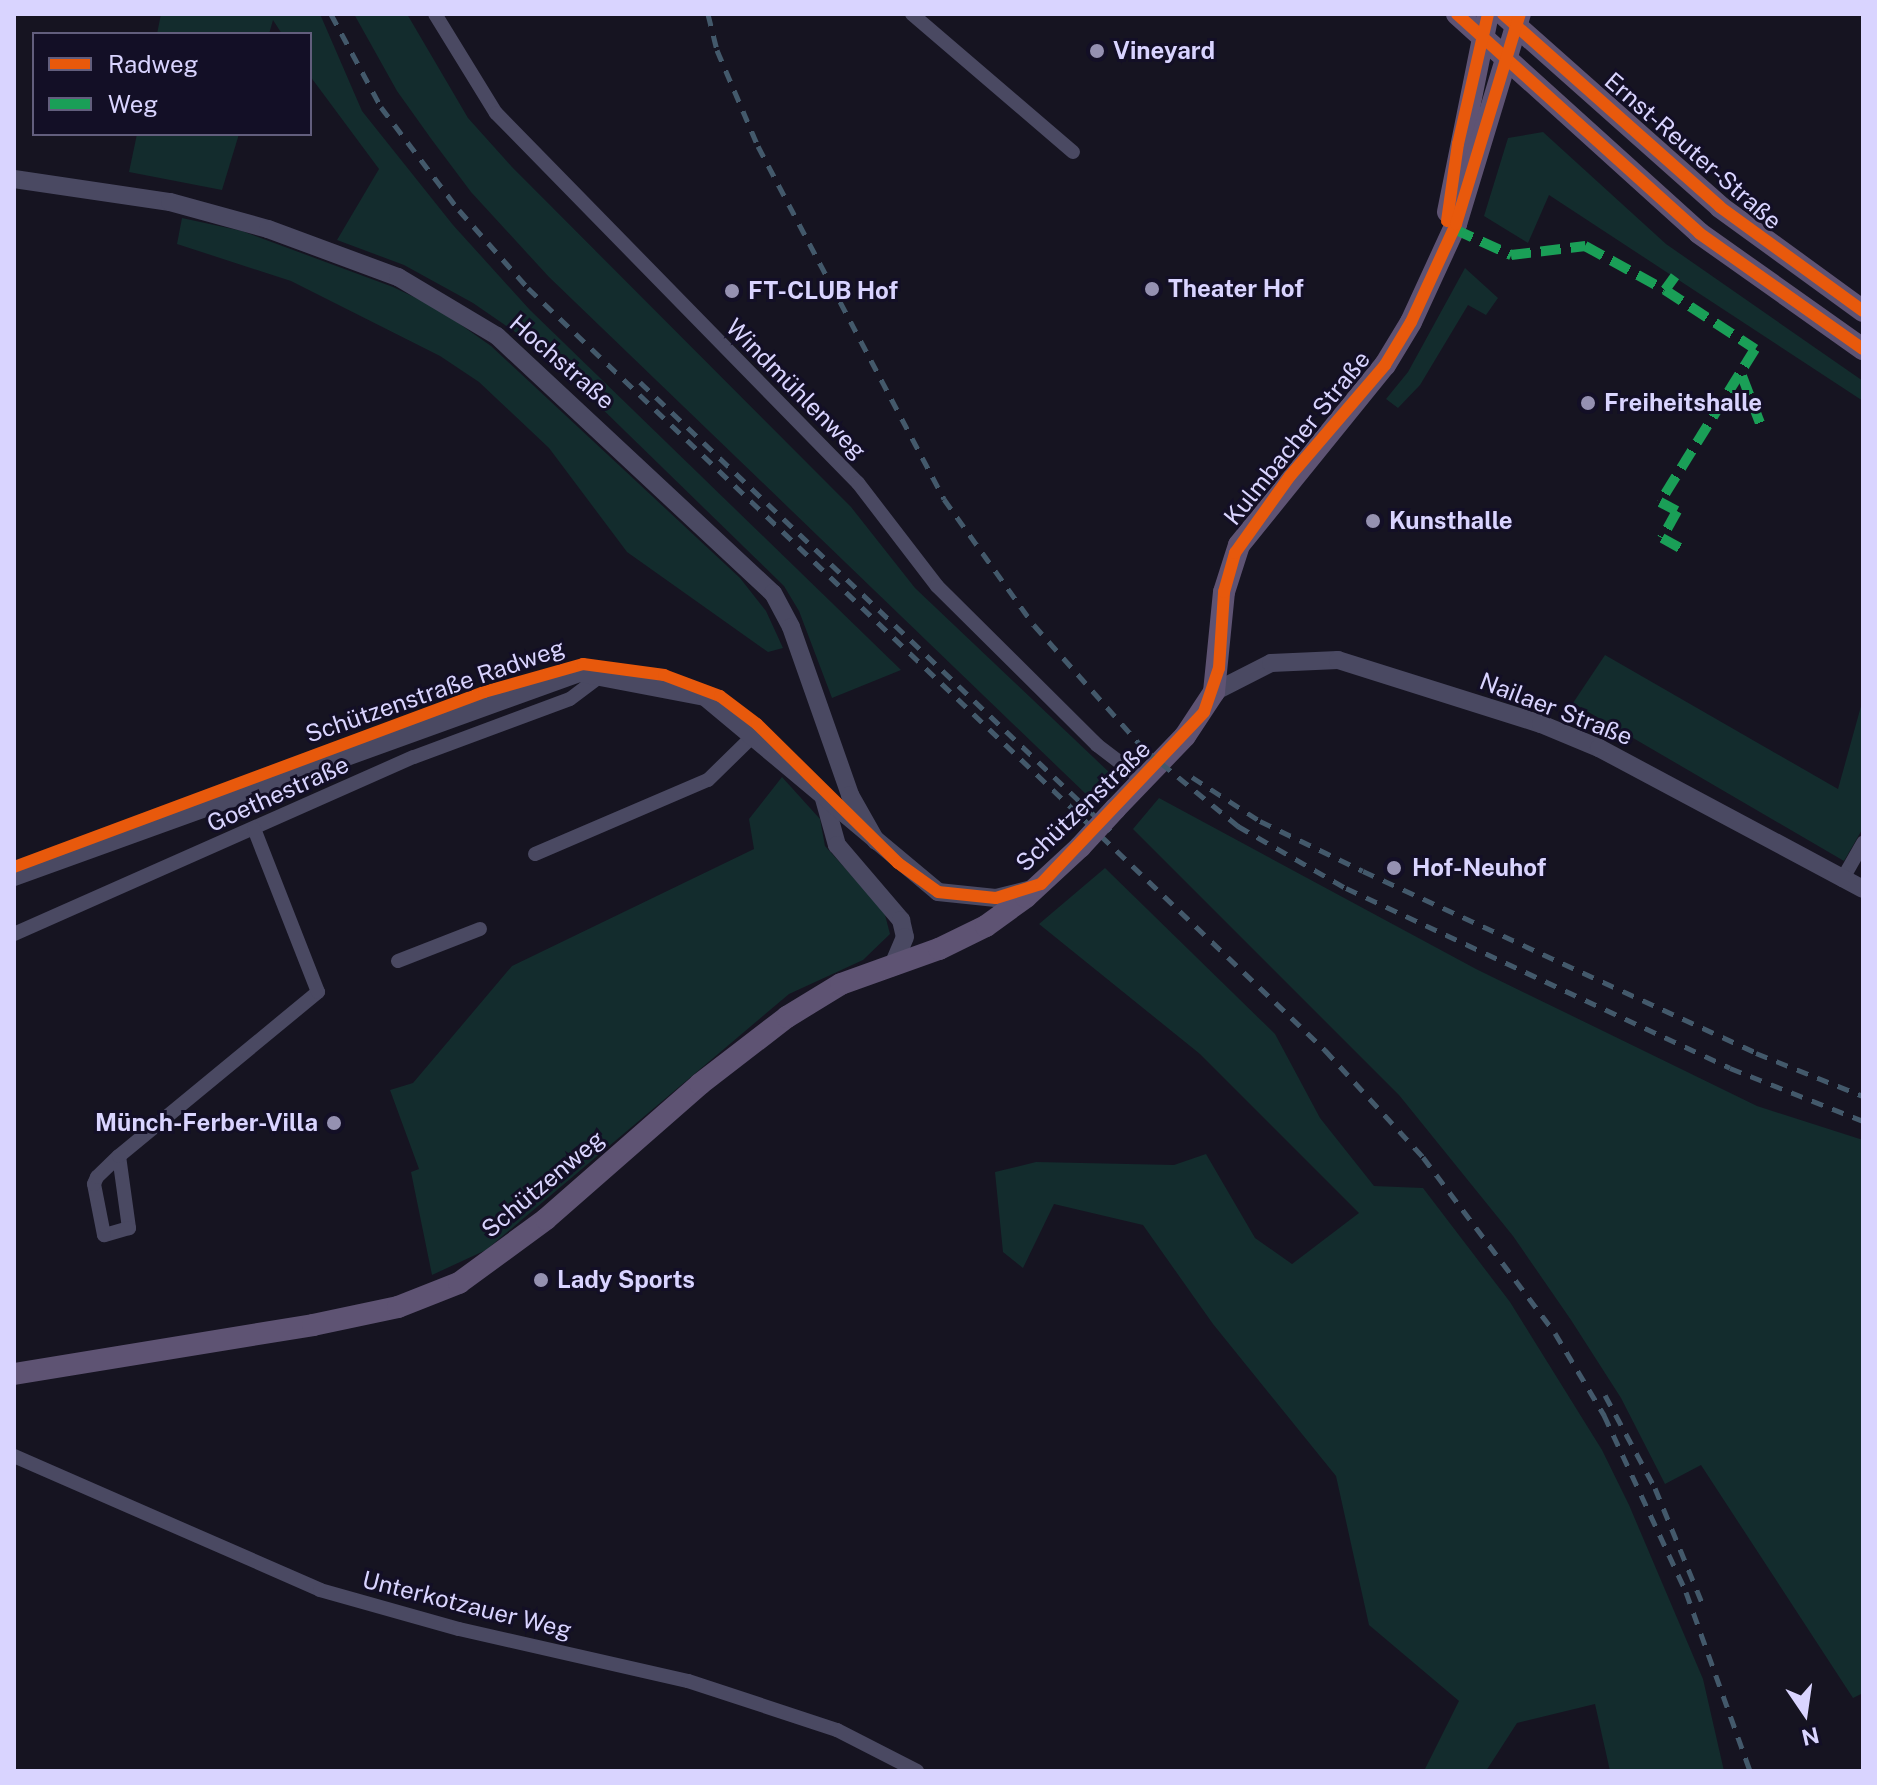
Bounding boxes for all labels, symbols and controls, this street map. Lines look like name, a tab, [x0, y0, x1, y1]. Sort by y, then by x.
legend	[32, 32, 312, 136]
place label: Vineyard	[1113, 37, 1215, 65]
marker: Vineyard	[1088, 42, 1106, 60]
text: Radweg	[108, 50, 199, 78]
street label: Ernst-Reuter-Straße	[1599, 66, 1787, 236]
text: Weg	[108, 90, 158, 118]
place label: Theater Hof	[1168, 275, 1304, 303]
place label: FT-CLUB Hof	[748, 277, 898, 305]
marker: Theater Hof	[1143, 280, 1161, 298]
marker: FT-CLUB Hof	[723, 282, 741, 300]
street label: Hochstraße	[504, 309, 620, 415]
street label: Windmühlenweg	[720, 313, 872, 465]
street label: Kulmbacher Straße	[1218, 345, 1376, 531]
place label: Freiheitshalle	[1604, 389, 1762, 417]
marker: Freiheitshalle	[1579, 394, 1597, 412]
place label: Kunsthalle	[1389, 507, 1513, 535]
marker: Kunsthalle	[1364, 512, 1382, 530]
street label: Schützenstraße Radweg	[302, 633, 568, 749]
street label: Nailaer Straße	[1475, 667, 1637, 751]
street label: Schützenstraße	[1010, 735, 1156, 877]
street label: Goethestraße	[203, 750, 353, 838]
place label: Hof-Neuhof	[1412, 854, 1546, 882]
marker: Hof-Neuhof	[1383, 857, 1405, 879]
place label: Münch-Ferber-Villa	[95, 1109, 318, 1137]
marker: Münch-Ferber-Villa	[325, 1114, 343, 1132]
street label: Schützenweg	[476, 1124, 610, 1244]
place label: Lady Sports	[557, 1266, 695, 1294]
marker: Lady Sports	[532, 1271, 550, 1289]
street label: Unterkotzauer Weg	[359, 1565, 575, 1645]
north arrow	[1765, 1673, 1845, 1753]
text: N	[1799, 1722, 1822, 1751]

